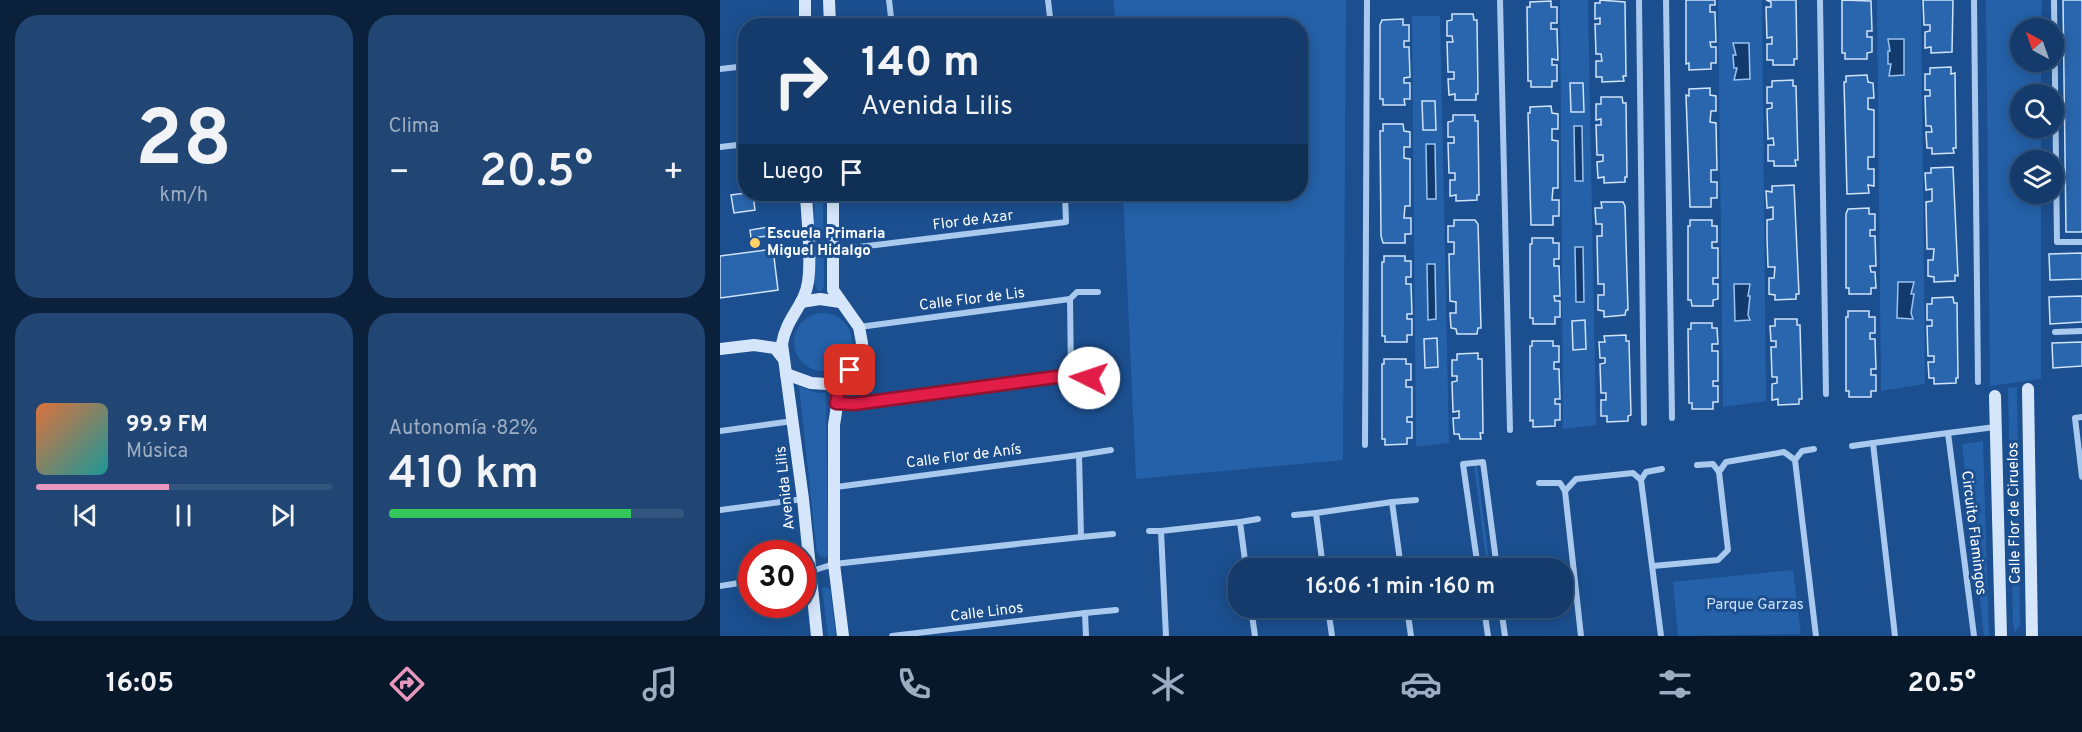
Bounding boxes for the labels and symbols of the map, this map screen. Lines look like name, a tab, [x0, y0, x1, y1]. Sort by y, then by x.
north arrow	[2010, 18, 2064, 72]
street label: Flor de Azar	[932, 207, 1015, 235]
place label: Escuela Primaria Miguel Hidalgo	[767, 225, 885, 261]
marker: Escuela Primaria Miguel Hidalgo	[748, 236, 762, 250]
street label: Calle Flor de Lis	[918, 284, 1026, 316]
pin	[824, 344, 875, 395]
position arrow	[1057, 346, 1121, 410]
street label: Calle Flor de Anís	[905, 441, 1023, 473]
street label: Calle Flor de Ciruelos	[2004, 442, 2026, 584]
street label: Avenida Lilis	[772, 445, 800, 531]
street label: Circuito Flamingos	[1956, 470, 1990, 596]
speed limit sign: 30	[738, 540, 816, 618]
park label: Parque Garzas	[1706, 596, 1804, 615]
street label: Calle Linos	[950, 599, 1024, 627]

